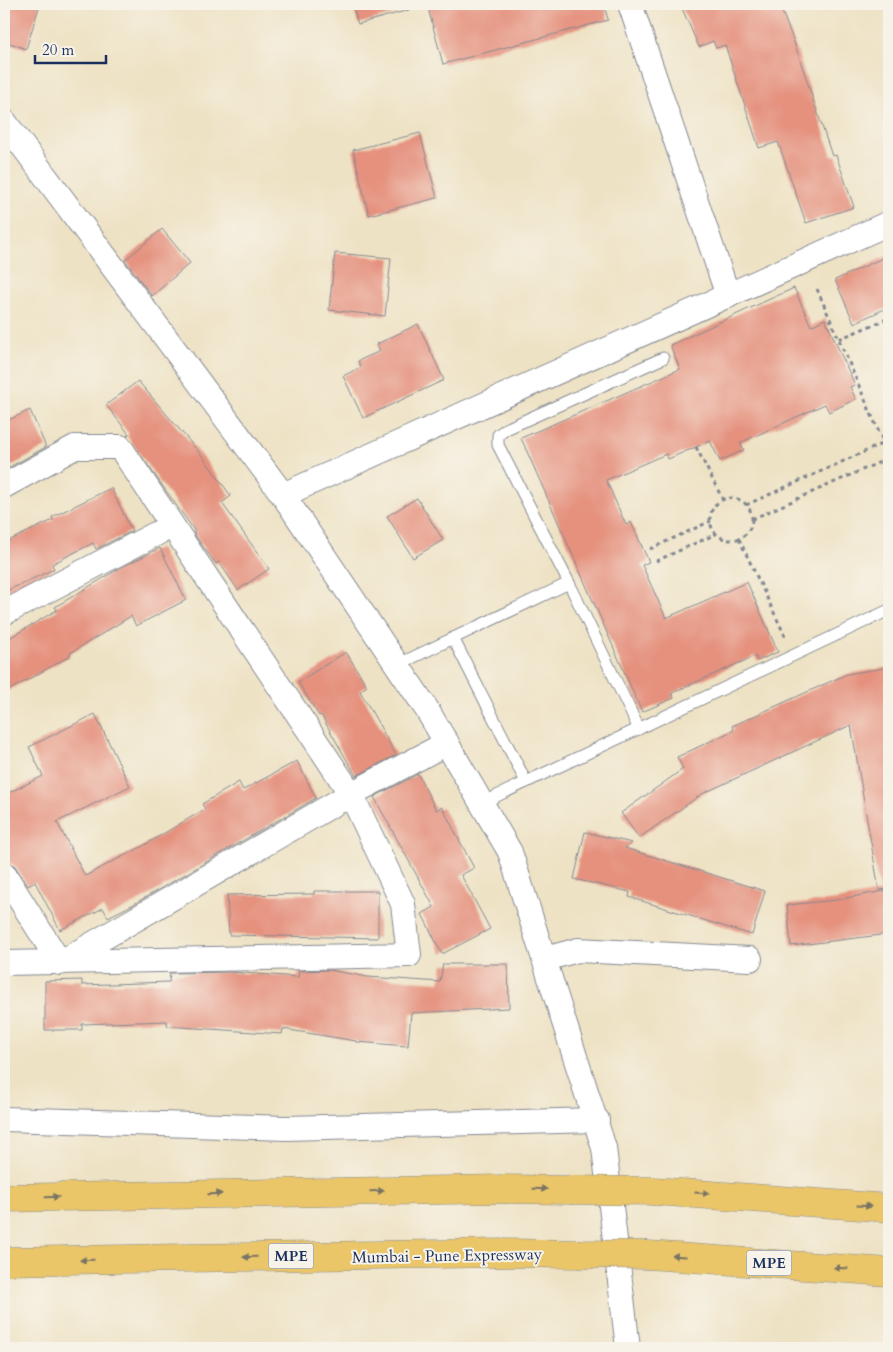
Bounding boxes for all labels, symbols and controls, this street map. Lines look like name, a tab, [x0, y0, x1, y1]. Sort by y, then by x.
scale bar	[35, 32, 106, 64]
text: 20 m	[42, 40, 74, 60]
one-way arrow	[532, 1185, 548, 1193]
one-way arrow	[370, 1187, 386, 1195]
one-way arrow	[207, 1190, 223, 1198]
one-way arrow	[695, 1190, 711, 1198]
one-way arrow	[45, 1193, 61, 1201]
one-way arrow	[857, 1202, 873, 1210]
street label: Mumbai - Pune Expressway	[352, 1243, 543, 1269]
road number: MPE	[268, 1244, 314, 1268]
road number: MPE	[746, 1250, 792, 1276]
one-way arrow	[670, 1251, 686, 1259]
one-way arrow	[241, 1253, 257, 1261]
one-way arrow	[79, 1256, 95, 1264]
one-way arrow	[832, 1264, 848, 1272]

